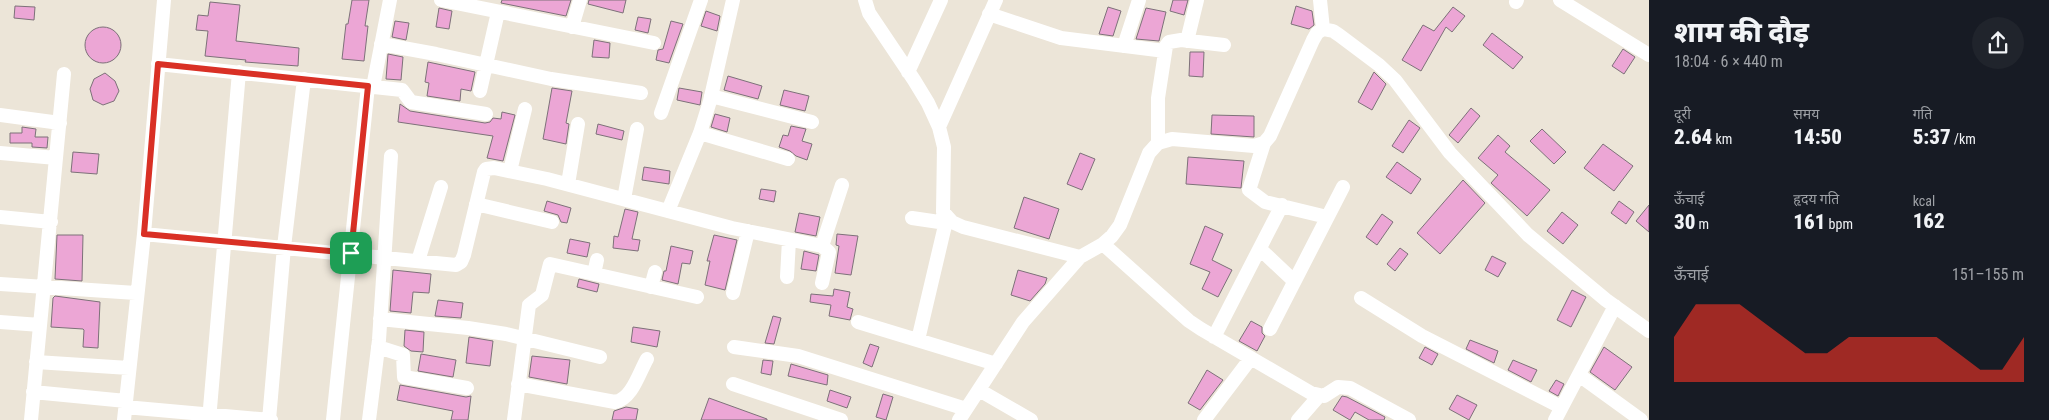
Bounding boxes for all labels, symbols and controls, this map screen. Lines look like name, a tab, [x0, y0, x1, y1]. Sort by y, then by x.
text: शाम की दौड़	[1674, 16, 1809, 49]
button: share	[1972, 17, 2024, 69]
text: 18:04 · 6 × 440 m	[1674, 52, 1783, 71]
text: दूरी	[1674, 106, 1691, 122]
text: समय	[1793, 106, 1819, 122]
text: गति	[1913, 106, 1932, 122]
text: 2.64	[1674, 125, 1712, 149]
text: 14:50	[1793, 125, 1842, 149]
text: 5:37	[1913, 125, 1951, 149]
text: km	[1712, 131, 1732, 147]
text: /km	[1951, 131, 1976, 147]
text: ऊँचाई	[1674, 191, 1704, 207]
text: हृदय गति	[1793, 191, 1839, 207]
text: kcal	[1913, 193, 1935, 209]
text: 162	[1913, 209, 1945, 233]
text: 30	[1674, 210, 1695, 234]
text: 161	[1793, 210, 1825, 234]
text: m	[1695, 216, 1709, 232]
text: bpm	[1825, 216, 1853, 232]
pin	[330, 232, 372, 274]
icon: arrive	[337, 239, 365, 267]
text: ऊँचाई	[1674, 265, 1709, 284]
text: 151–155 m	[1952, 265, 2024, 284]

